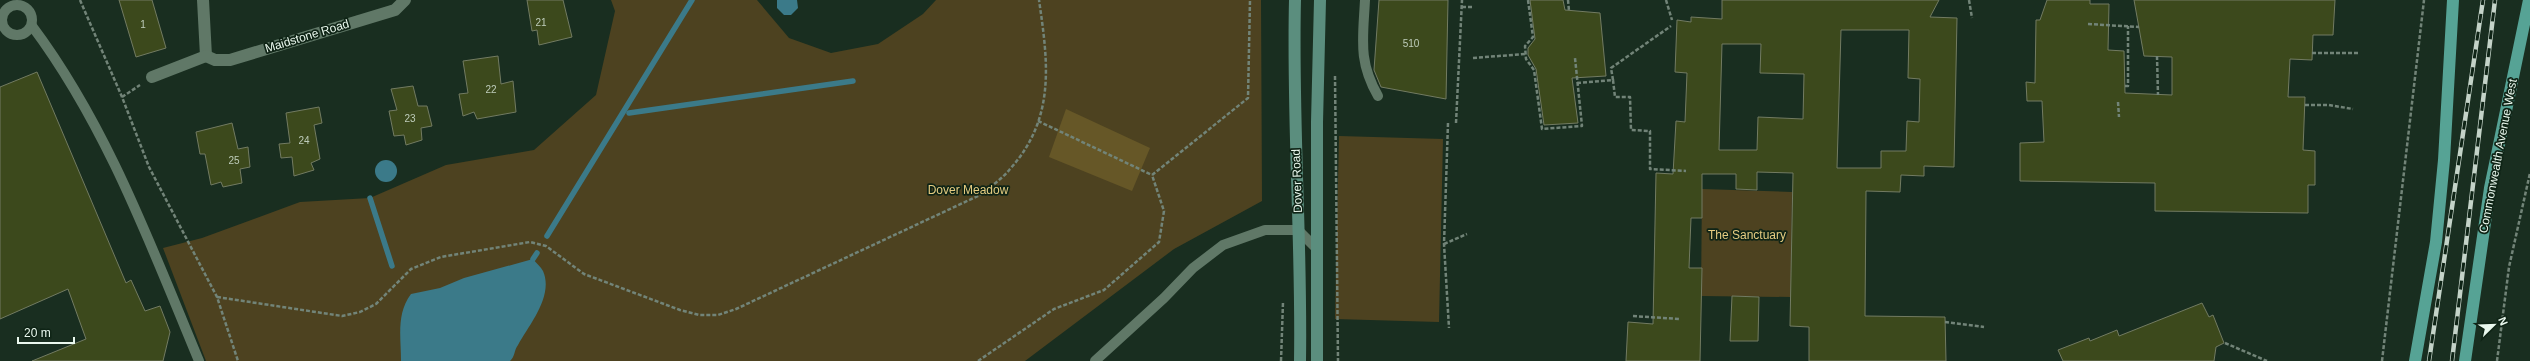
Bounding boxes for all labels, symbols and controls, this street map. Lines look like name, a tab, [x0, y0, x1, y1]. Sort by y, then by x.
street label: Maidstone Road	[263, 17, 351, 55]
house number: 21	[535, 17, 547, 28]
house number: 1	[140, 19, 146, 30]
house number: 510	[1403, 38, 1420, 49]
street label: Commonwealth Avenue West	[2476, 77, 2520, 234]
house number: 22	[485, 84, 497, 95]
house number: 23	[404, 113, 416, 124]
house number: 24	[298, 135, 310, 146]
street label: Dover Road	[1289, 149, 1305, 213]
house number: 25	[228, 155, 240, 166]
park label: Dover Meadow	[928, 183, 1009, 197]
park label: The Sanctuary	[1708, 228, 1786, 242]
north arrow	[2474, 305, 2514, 345]
text: N	[2496, 315, 2510, 327]
scale bar	[18, 319, 74, 345]
text: 20 m	[24, 326, 51, 340]

